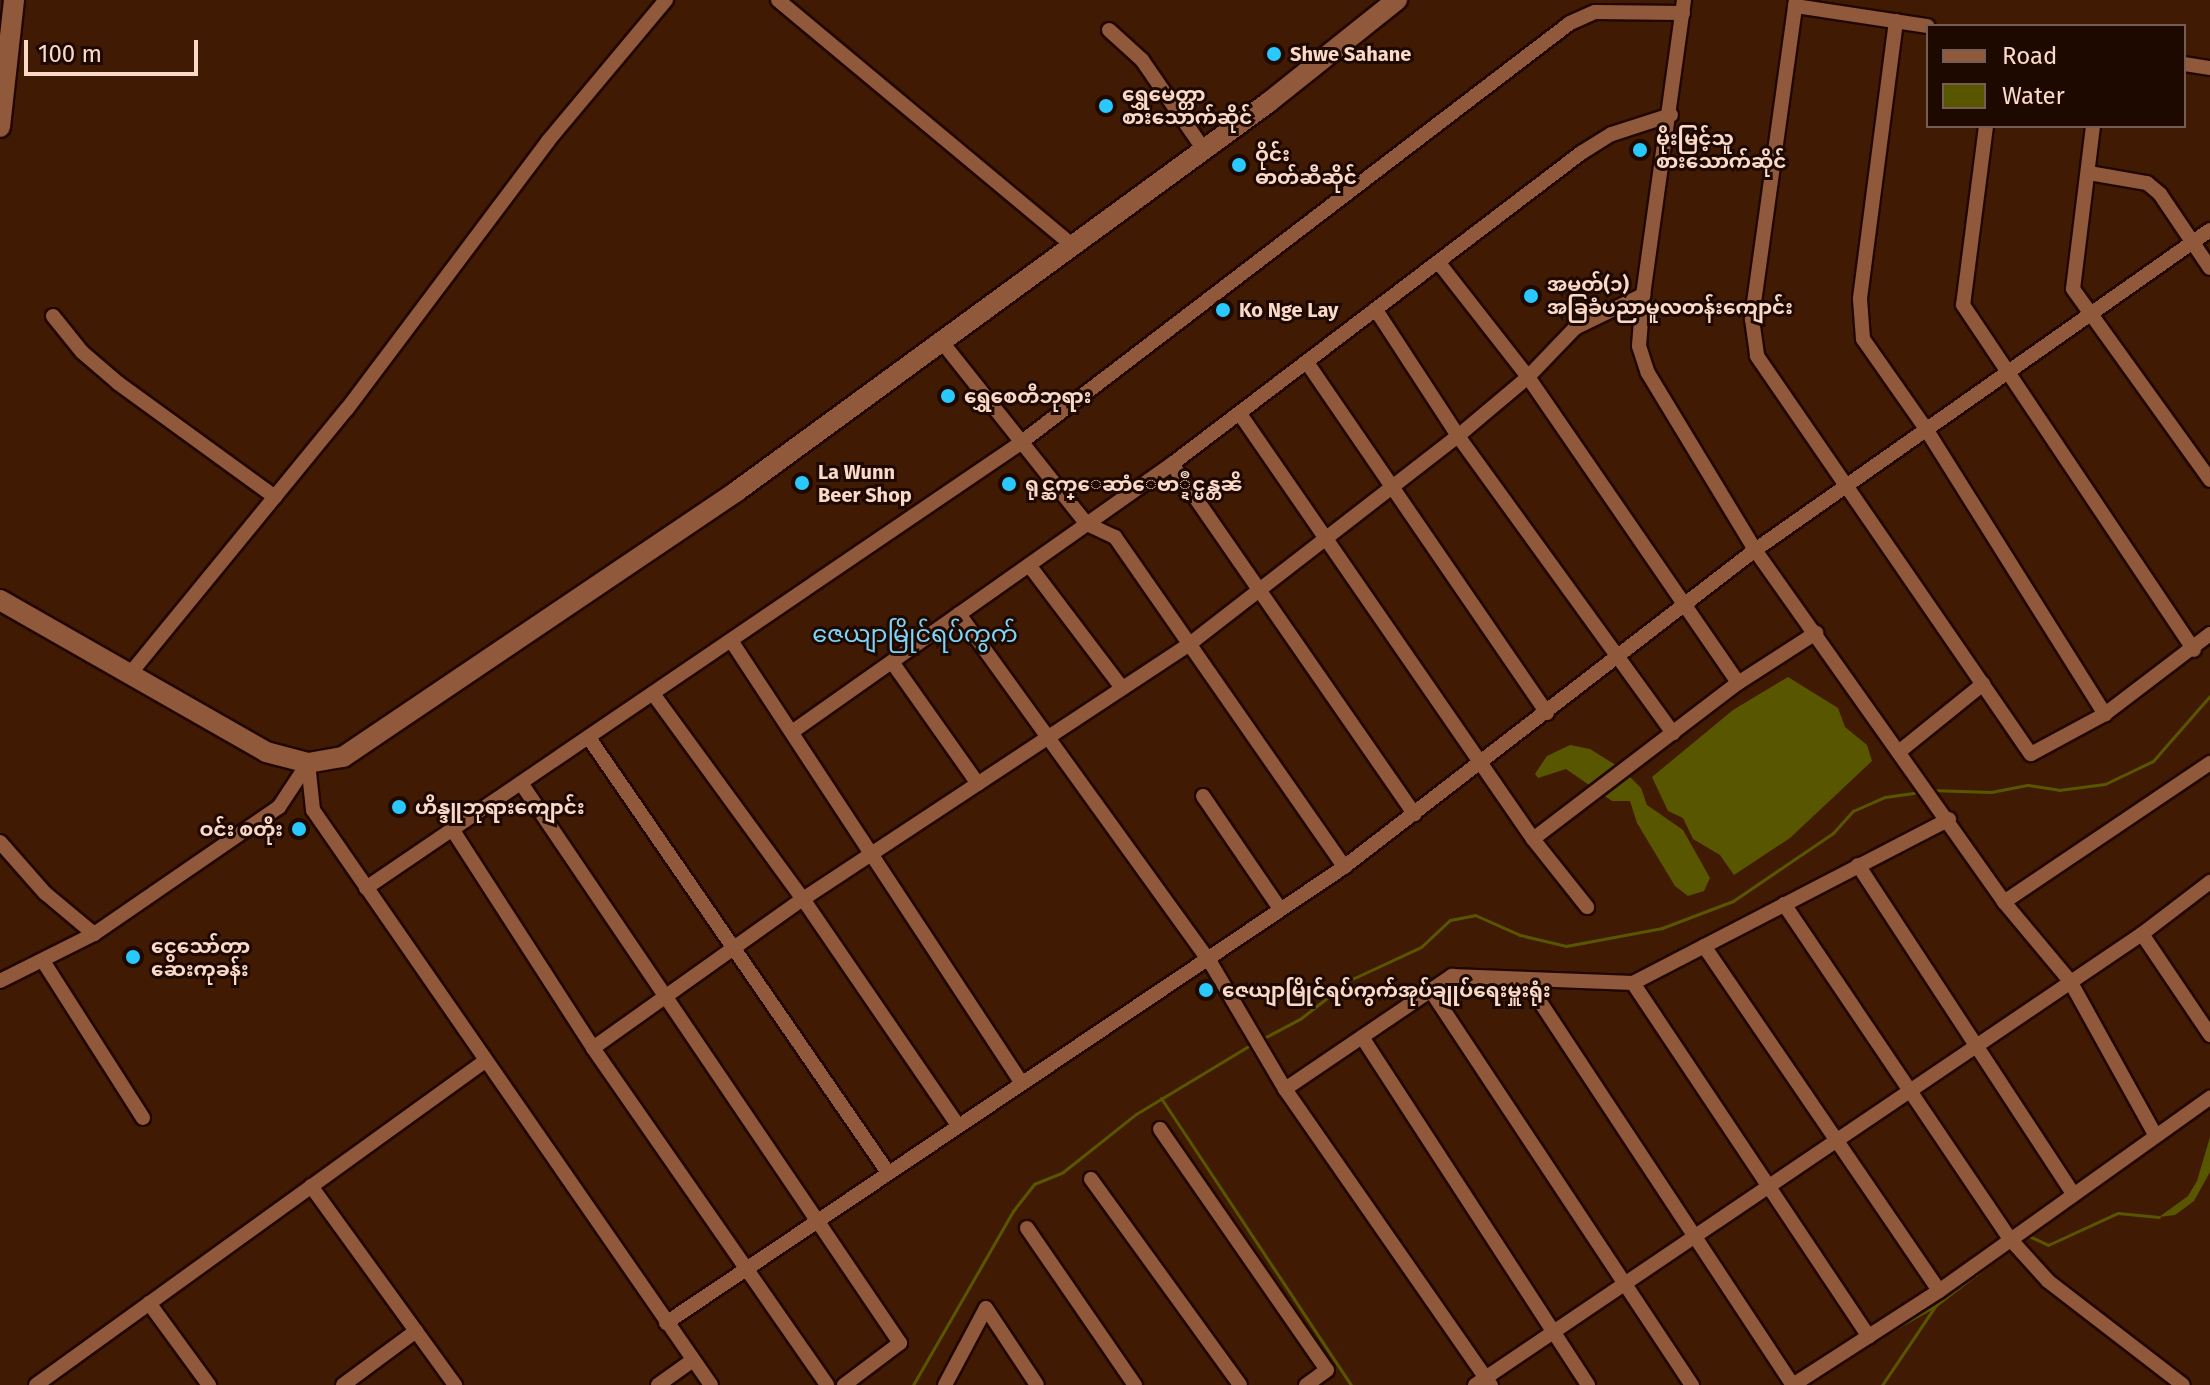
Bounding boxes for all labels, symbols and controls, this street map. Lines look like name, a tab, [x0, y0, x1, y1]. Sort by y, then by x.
scale bar	[28, 24, 202, 74]
legend	[1926, 24, 2186, 128]
text: 100 m	[38, 40, 102, 68]
place label: Shwe Sahane	[1290, 42, 1411, 66]
text: Road	[2002, 42, 2057, 70]
marker: Shwe Sahane	[1265, 45, 1283, 63]
place label: ရွှေမေတ္တာ စားသောက်ဆိုင်	[1122, 82, 1253, 129]
text: Water	[2002, 82, 2065, 110]
marker: ရွှေမေတ္တာ စားသောက်ဆိုင်	[1097, 97, 1115, 115]
place label: မိုးမြင့်သူ စားသောက်ဆိုင်	[1656, 126, 1787, 173]
marker: မိုးမြင့်သူ စားသောက်ဆိုင်	[1631, 141, 1649, 159]
place label: ဝိုင်း ဓာတ်ဆီဆိုင်	[1255, 142, 1357, 189]
marker: ဝိုင်း ဓာတ်ဆီဆိုင်	[1230, 156, 1248, 174]
place label: အမှတ်(၁) အခြခံပညာမူလတန်းကျောင်း	[1547, 272, 1793, 319]
marker: အမှတ်(၁) အခြခံပညာမူလတန်းကျောင်း	[1522, 287, 1540, 305]
place label: Ko Nge Lay	[1239, 298, 1338, 322]
marker: Ko Nge Lay	[1214, 301, 1232, 319]
place label: ရွှေစေတီဘုရား	[964, 384, 1091, 408]
marker: ရွှေစေတီဘုရား	[939, 387, 957, 405]
place label: La Wunn Beer Shop	[818, 460, 912, 507]
place label: ရုင္ဆက္ေဆာံေဗာ္ဍဳင္မန္တၼိ	[1025, 472, 1243, 496]
marker: La Wunn Beer Shop	[793, 474, 811, 492]
marker: ရုင္ဆက္ေဆာံေဗာ္ဍဳင္မန္တၼိ	[1000, 475, 1018, 493]
district label: ဇေယျာမြိုင်ရပ်ကွက်	[812, 621, 1018, 649]
place label: ဟိန္ဒူဘုရားကျောင်း	[415, 795, 585, 819]
marker: ဟိန္ဒူဘုရားကျောင်း	[390, 798, 408, 816]
place label: ဝင်း စတိုး	[200, 817, 283, 841]
marker: ဝင်း စတိုး	[290, 820, 308, 838]
place label: ငွေသော်တာ ဆေးကုခန်း	[151, 934, 250, 981]
marker: ငွေသော်တာ ဆေးကုခန်း	[122, 946, 144, 968]
place label: ဇေယျာမြိုင်ရပ်ကွက်အုပ်ချုပ်ရေးမှူးရုံး	[1222, 978, 1551, 1002]
marker: ဇေယျာမြိုင်ရပ်ကွက်အုပ်ချုပ်ရေးမှူးရုံး	[1197, 981, 1215, 999]

